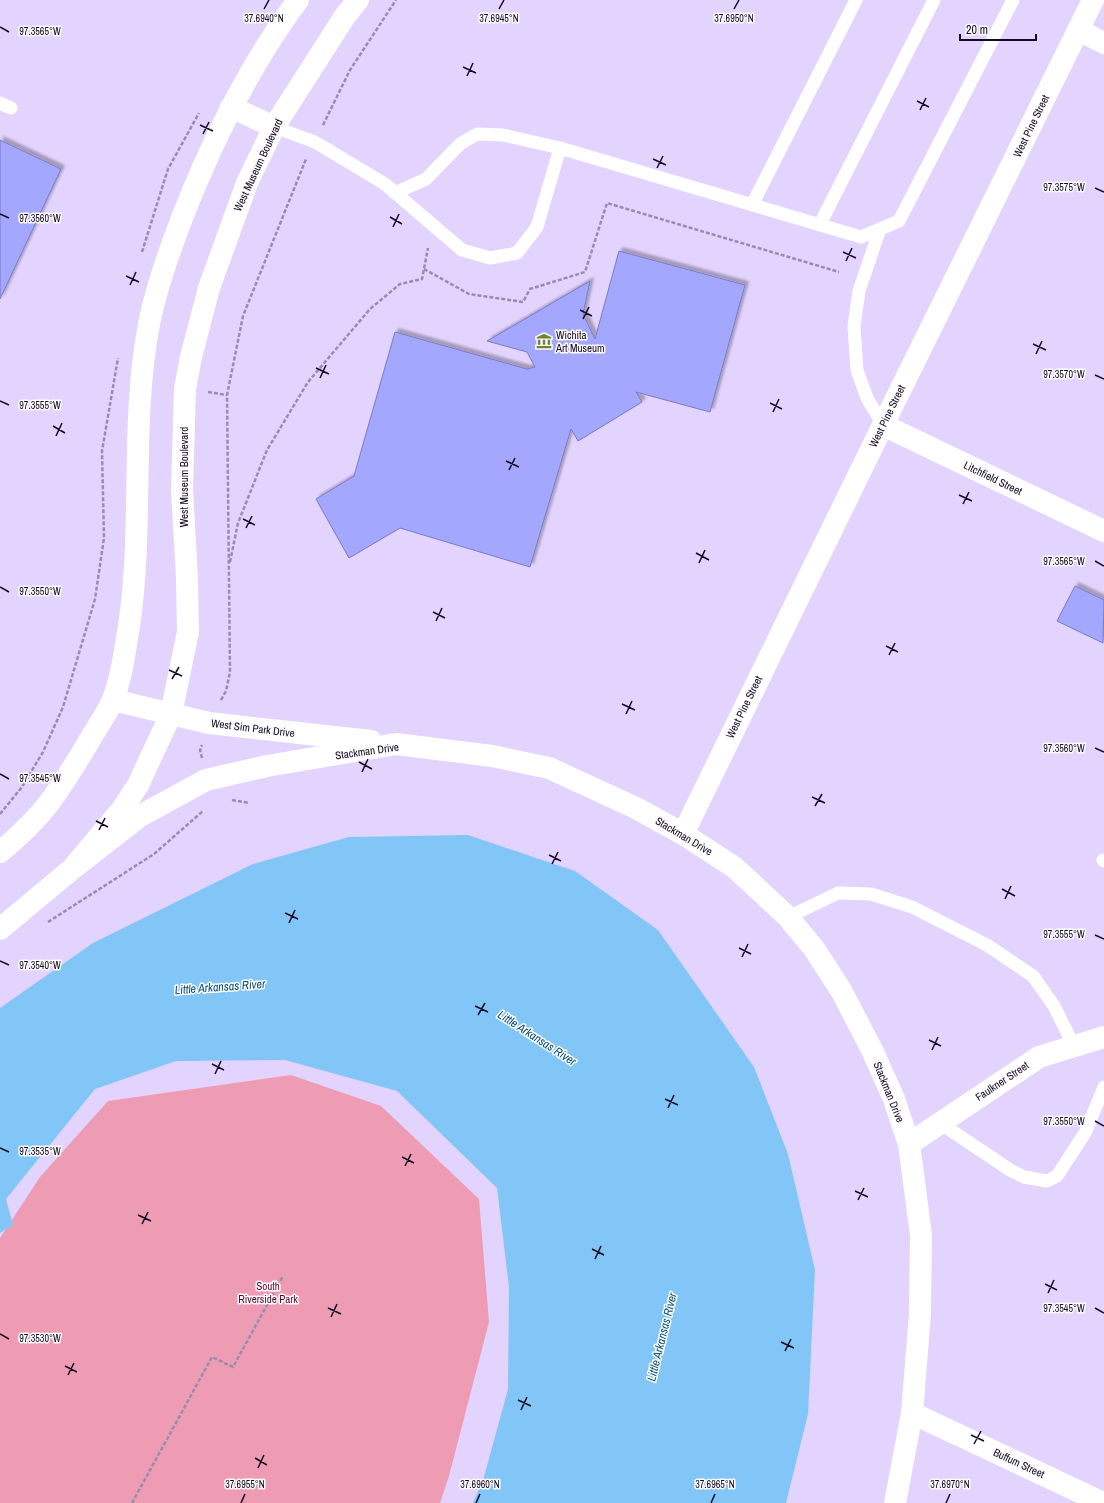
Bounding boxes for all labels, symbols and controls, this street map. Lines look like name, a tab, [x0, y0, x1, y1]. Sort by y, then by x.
text: 37.6940°N	[244, 12, 284, 25]
text: 37.6945°N	[479, 12, 519, 25]
text: 37.6950°N	[714, 12, 754, 25]
scale bar	[960, 16, 1036, 42]
text: 20 m	[966, 22, 988, 38]
text: 97.3565°W	[19, 25, 61, 38]
street label: West Pine Street	[1010, 92, 1052, 160]
street label: West Museum Boulevard	[230, 116, 286, 214]
text: 97.3575°W	[1043, 181, 1085, 194]
text: 97.3560°W	[19, 212, 61, 225]
place label: Wichita Art Museum	[555, 328, 605, 355]
museum icon: Wichita Art Museum	[535, 332, 553, 350]
text: 97.3570°W	[1043, 368, 1085, 381]
street label: West Pine Street	[866, 382, 908, 450]
text: 97.3555°W	[19, 399, 61, 412]
street label: West Museum Boulevard	[177, 427, 191, 527]
street label: Litchfield Street	[962, 458, 1025, 498]
text: 97.3565°W	[1043, 555, 1085, 568]
text: 97.3550°W	[19, 585, 61, 598]
street label: West Pine Street	[723, 673, 765, 741]
street label: West Sim Park Drive	[210, 716, 296, 740]
street label: Stackman Drive	[334, 740, 400, 762]
text: 97.3560°W	[1043, 742, 1085, 755]
text: 97.3545°W	[19, 772, 61, 785]
street label: Stackman Drive	[653, 813, 715, 859]
text: 97.3555°W	[1043, 928, 1085, 941]
text: 97.3540°W	[19, 959, 61, 972]
water label: Little Arkansas River	[174, 976, 266, 998]
water label: Little Arkansas River	[495, 1007, 580, 1070]
street label: Faulkner Street	[973, 1058, 1032, 1104]
street label: Stackman Drive	[870, 1060, 908, 1124]
text: 97.3550°W	[1043, 1115, 1085, 1128]
text: 97.3535°W	[19, 1145, 61, 1158]
park label: South Riverside Park	[238, 1279, 298, 1306]
water label: Little Arkansas River	[643, 1290, 681, 1383]
text: 97.3545°W	[1043, 1302, 1085, 1315]
text: 97.3530°W	[19, 1332, 61, 1345]
street label: Buffum Street	[991, 1445, 1047, 1481]
text: 37.6955°N	[225, 1478, 265, 1491]
text: 37.6960°N	[460, 1478, 500, 1491]
text: 37.6965°N	[695, 1478, 735, 1491]
text: 37.6970°N	[930, 1478, 970, 1491]

